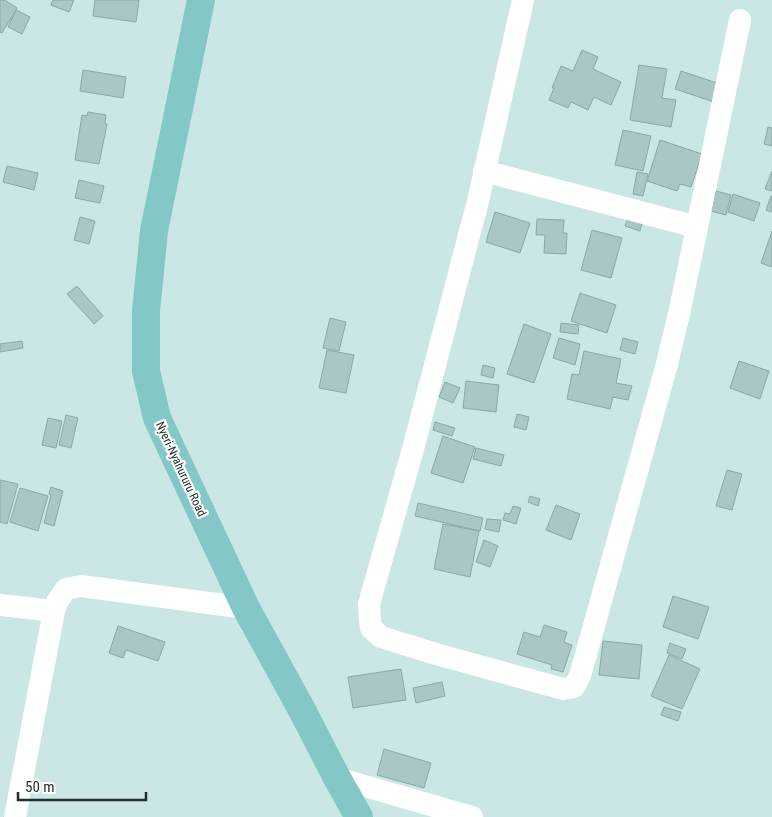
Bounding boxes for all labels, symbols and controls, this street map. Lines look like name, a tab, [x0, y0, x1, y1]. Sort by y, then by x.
street label: Nyeri-Nyahururu Road	[153, 419, 209, 519]
scale bar	[18, 770, 145, 802]
text: 50 m	[25, 778, 55, 796]

